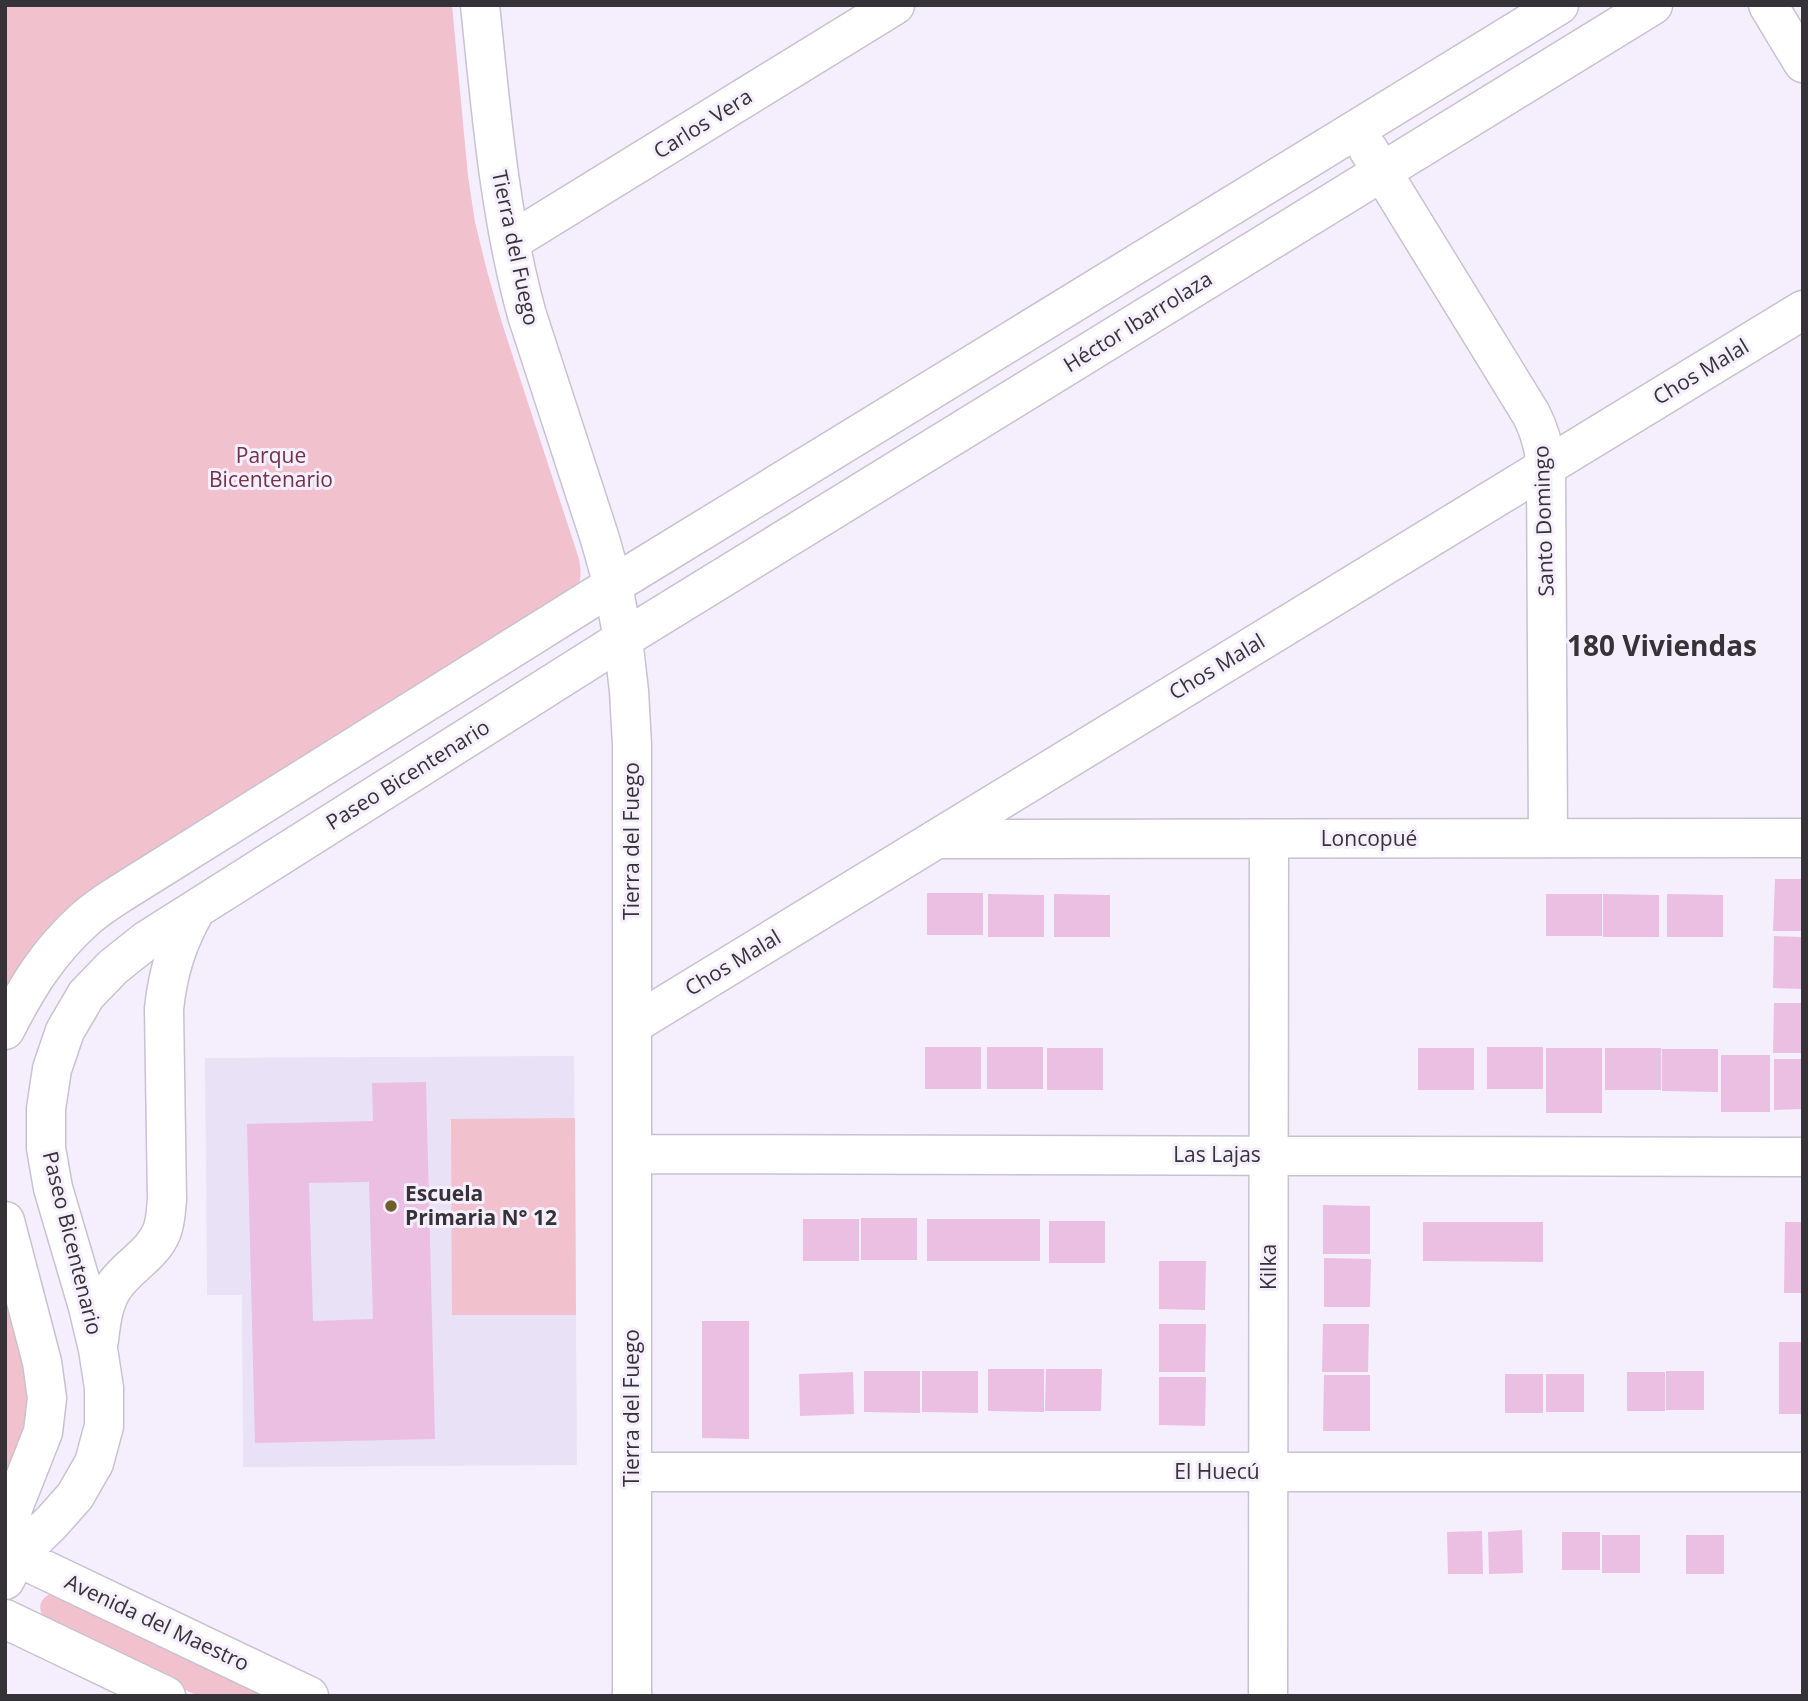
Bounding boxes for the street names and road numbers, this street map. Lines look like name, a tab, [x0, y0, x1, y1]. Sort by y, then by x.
street label: Carlos Vera	[648, 82, 757, 165]
street label: Tierra del Fuego	[486, 168, 546, 328]
street label: Héctor Ibarrolaza	[1058, 264, 1217, 378]
street label: Chos Malal	[1647, 332, 1754, 411]
street label: Santo Domingo	[1526, 445, 1560, 597]
street label: Chos Malal	[1163, 627, 1270, 706]
street label: Paseo Bicentenario	[320, 712, 495, 836]
street label: Tierra del Fuego	[617, 762, 645, 920]
street label: Loncopué	[1321, 824, 1417, 852]
street label: Chos Malal	[679, 923, 786, 1002]
street label: Las Lajas	[1173, 1140, 1261, 1168]
street label: Paseo Bicentenario	[37, 1148, 109, 1337]
street label: Kilka	[1254, 1244, 1282, 1290]
street label: Tierra del Fuego	[617, 1329, 645, 1487]
street label: El Huecú	[1174, 1457, 1260, 1485]
street label: Avenida del Maestro	[61, 1567, 254, 1677]

